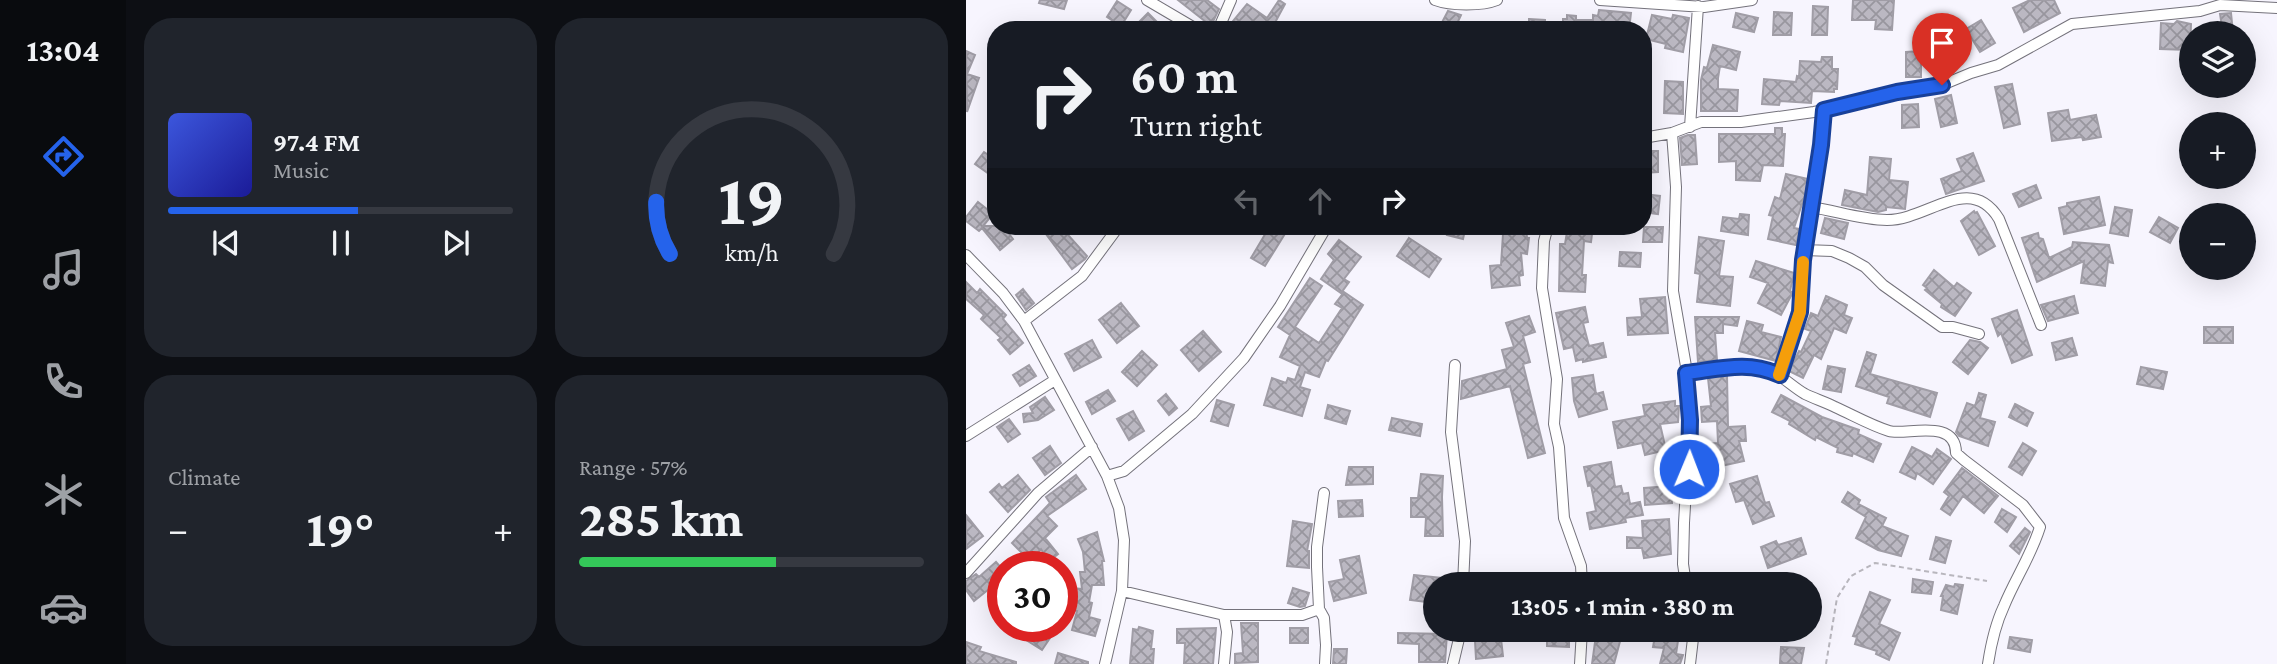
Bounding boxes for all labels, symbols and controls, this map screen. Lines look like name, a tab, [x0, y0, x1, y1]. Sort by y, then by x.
pin	[1912, 13, 1972, 85]
map controls	[2179, 21, 2256, 280]
button: layers	[2179, 21, 2256, 98]
icon: arrive	[1923, 24, 1961, 62]
text: 13:04	[26, 32, 100, 68]
icon: right	[1015, 49, 1106, 140]
text: 60 m	[1130, 49, 1237, 104]
text: Turn right	[1130, 107, 1262, 143]
button: +	[2179, 112, 2256, 189]
text: 97.4 FM	[273, 128, 360, 157]
icon: directions	[39, 132, 88, 181]
text: Music	[273, 157, 329, 183]
text: 19	[718, 159, 785, 240]
icon: left	[1228, 182, 1266, 220]
icon: ahead	[1301, 182, 1339, 220]
icon: right	[1374, 182, 1412, 220]
button: −	[2179, 203, 2256, 280]
icon: previous	[207, 224, 245, 262]
icon: pause	[322, 224, 360, 262]
icon: next	[437, 224, 475, 262]
text: km/h	[725, 239, 778, 266]
icon: music	[39, 245, 88, 294]
icon: phone	[39, 357, 88, 406]
position arrow	[1652, 432, 1726, 506]
text: Range · 57%	[579, 454, 688, 480]
text: Climate	[168, 464, 240, 490]
icon: climate	[39, 470, 88, 519]
text: 285 km	[579, 489, 743, 547]
text: 19°	[306, 499, 375, 557]
text: −	[168, 508, 188, 550]
text: +	[493, 508, 513, 550]
speed limit sign: 30	[987, 551, 1078, 642]
icon: car	[39, 583, 88, 632]
text: 13:05 · 1 min · 380 m	[1511, 592, 1734, 621]

